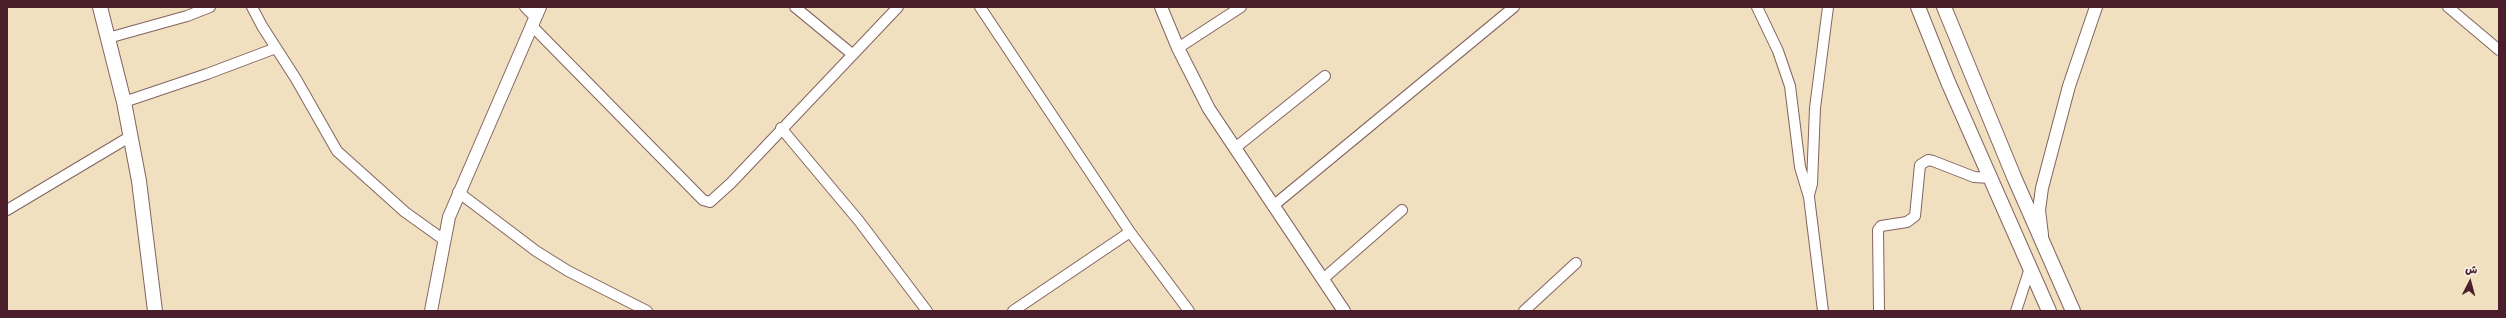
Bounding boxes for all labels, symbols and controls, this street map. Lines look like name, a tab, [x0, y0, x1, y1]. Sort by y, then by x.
north arrow	[2450, 262, 2490, 302]
text: ش	[2465, 262, 2478, 277]

